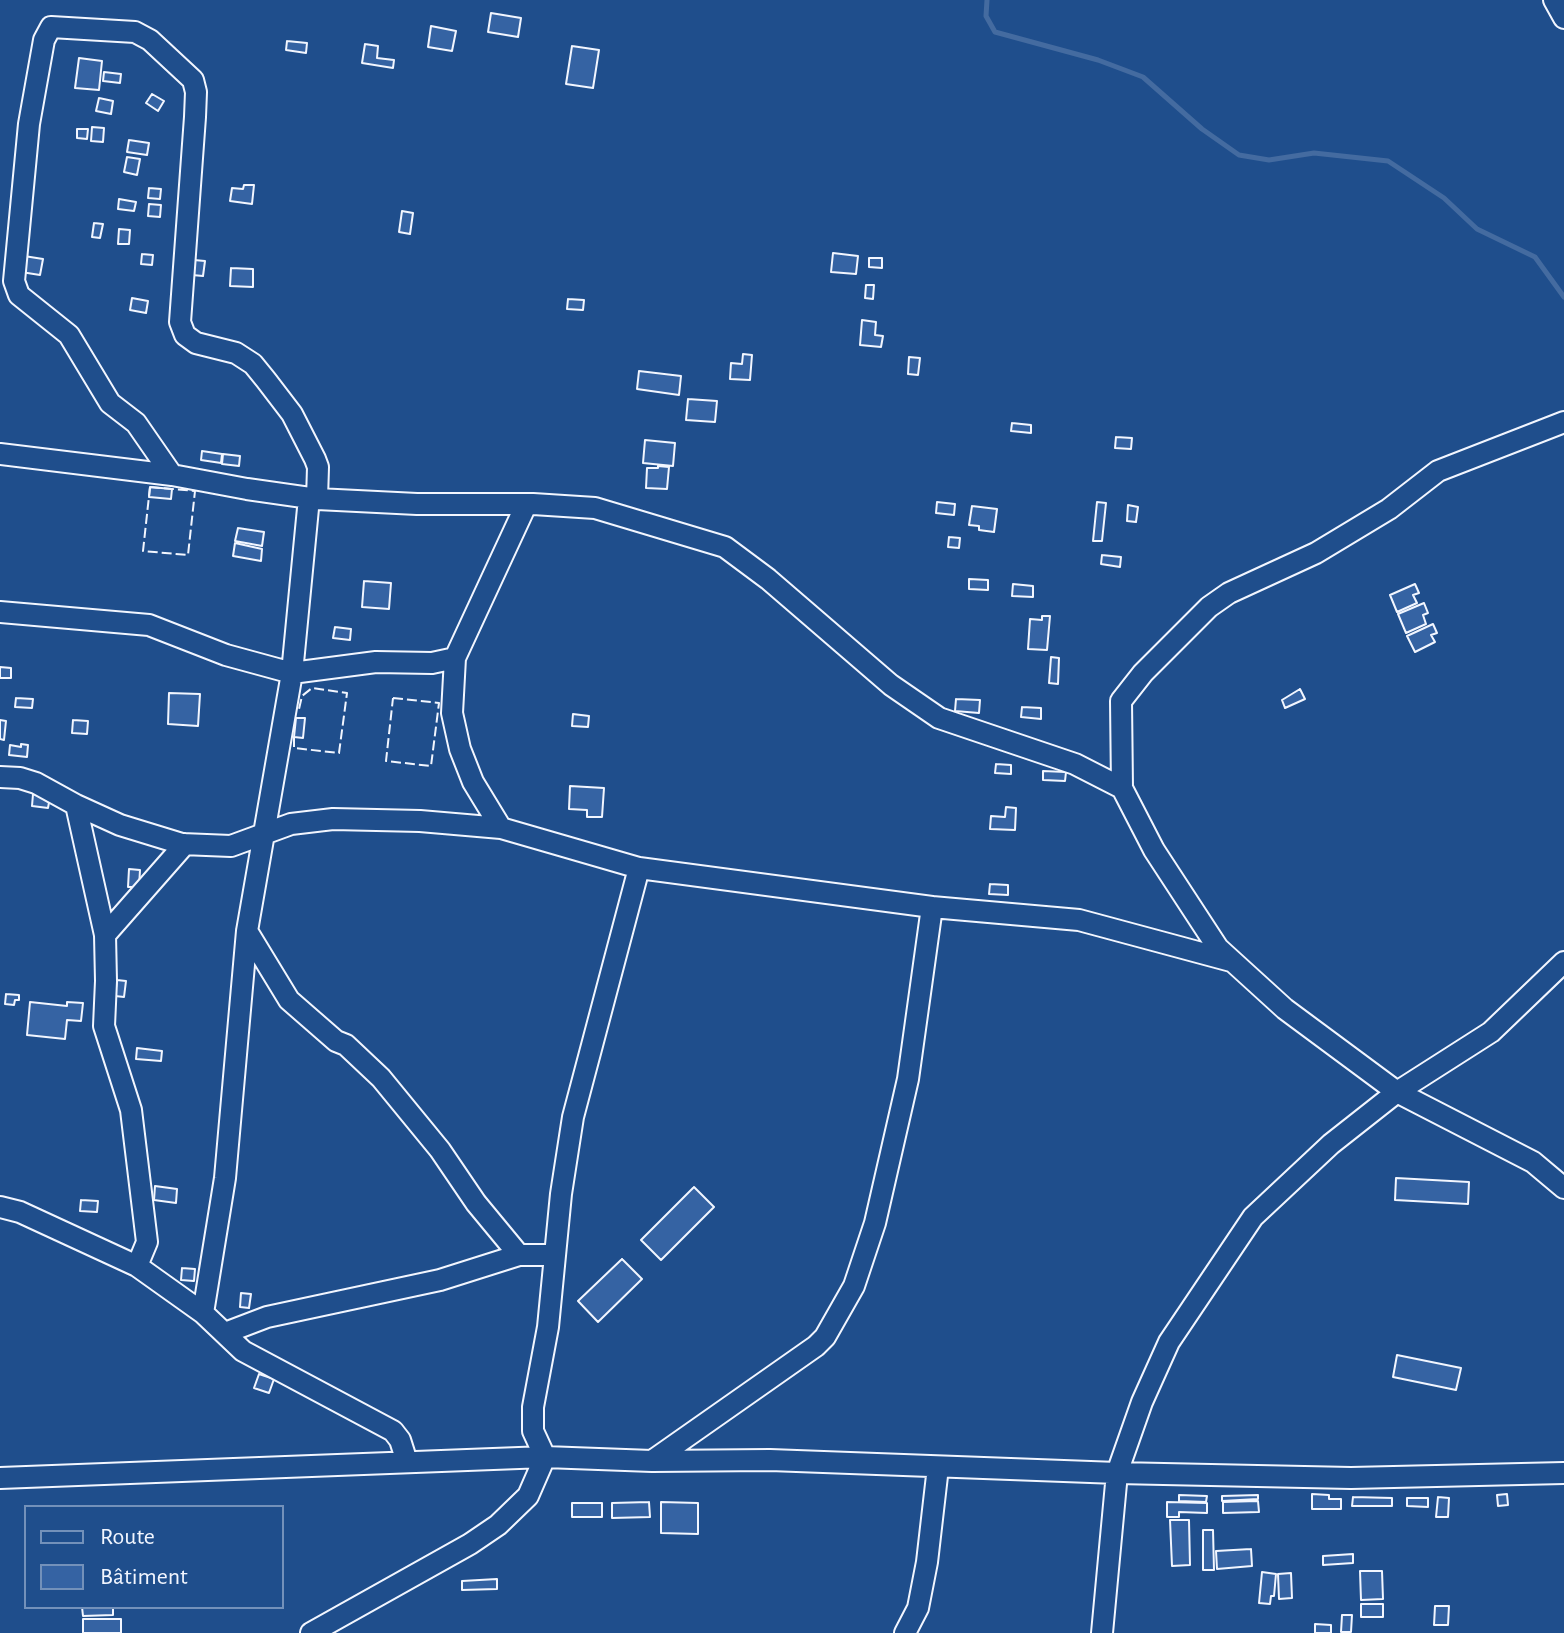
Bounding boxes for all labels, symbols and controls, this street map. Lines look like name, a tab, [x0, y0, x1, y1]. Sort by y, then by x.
legend	[24, 1505, 284, 1609]
text: Route	[100, 1525, 155, 1549]
text: Bâtiment	[100, 1565, 188, 1589]

